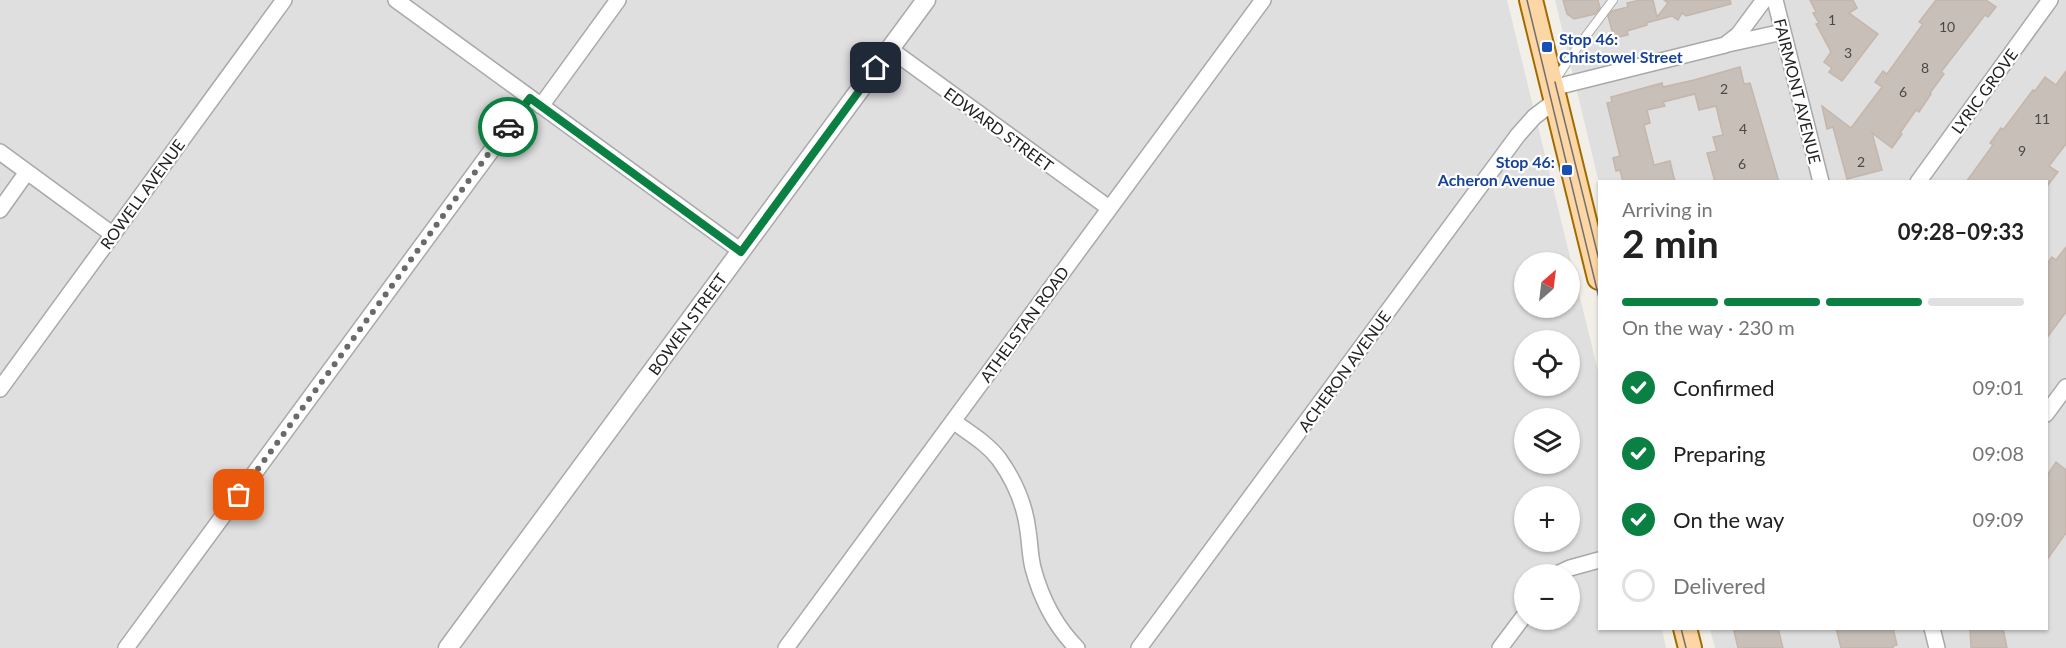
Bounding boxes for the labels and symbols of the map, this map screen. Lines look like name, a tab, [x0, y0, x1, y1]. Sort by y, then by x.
house number: 1	[1828, 11, 1836, 28]
street label: FAIRMONT AVENUE	[1771, 16, 1825, 166]
house number: 10	[1939, 18, 1955, 35]
place label: Stop 46: Christowel Street	[1559, 29, 1683, 66]
marker: Stop 46: Christowel Street	[1540, 40, 1554, 54]
pin	[850, 42, 901, 93]
house number: 3	[1844, 44, 1852, 61]
street label: LYRIC GROVE	[1947, 45, 2021, 137]
house number: 8	[1921, 59, 1929, 76]
house number: 2	[1720, 80, 1728, 97]
street label: EDWARD STREET	[941, 83, 1058, 175]
house number: 6	[1899, 83, 1907, 100]
courier	[478, 97, 538, 157]
house number: 11	[2034, 110, 2050, 127]
house number: 4	[1739, 120, 1747, 137]
street label: ROWELL AVENUE	[96, 135, 188, 253]
house number: 9	[2018, 142, 2026, 159]
place label: Stop 46: Acheron Avenue	[1437, 152, 1555, 189]
house number: 2	[1857, 153, 1865, 170]
house number: 6	[1738, 155, 1746, 172]
marker: Stop 46: Acheron Avenue	[1560, 163, 1574, 177]
north arrow	[1514, 252, 1580, 318]
street label: ATHELSTAN ROAD	[976, 262, 1072, 386]
street label: BOWEN STREET	[644, 269, 731, 379]
street label: ACHERON AVENUE	[1294, 307, 1394, 435]
pin	[213, 469, 264, 520]

